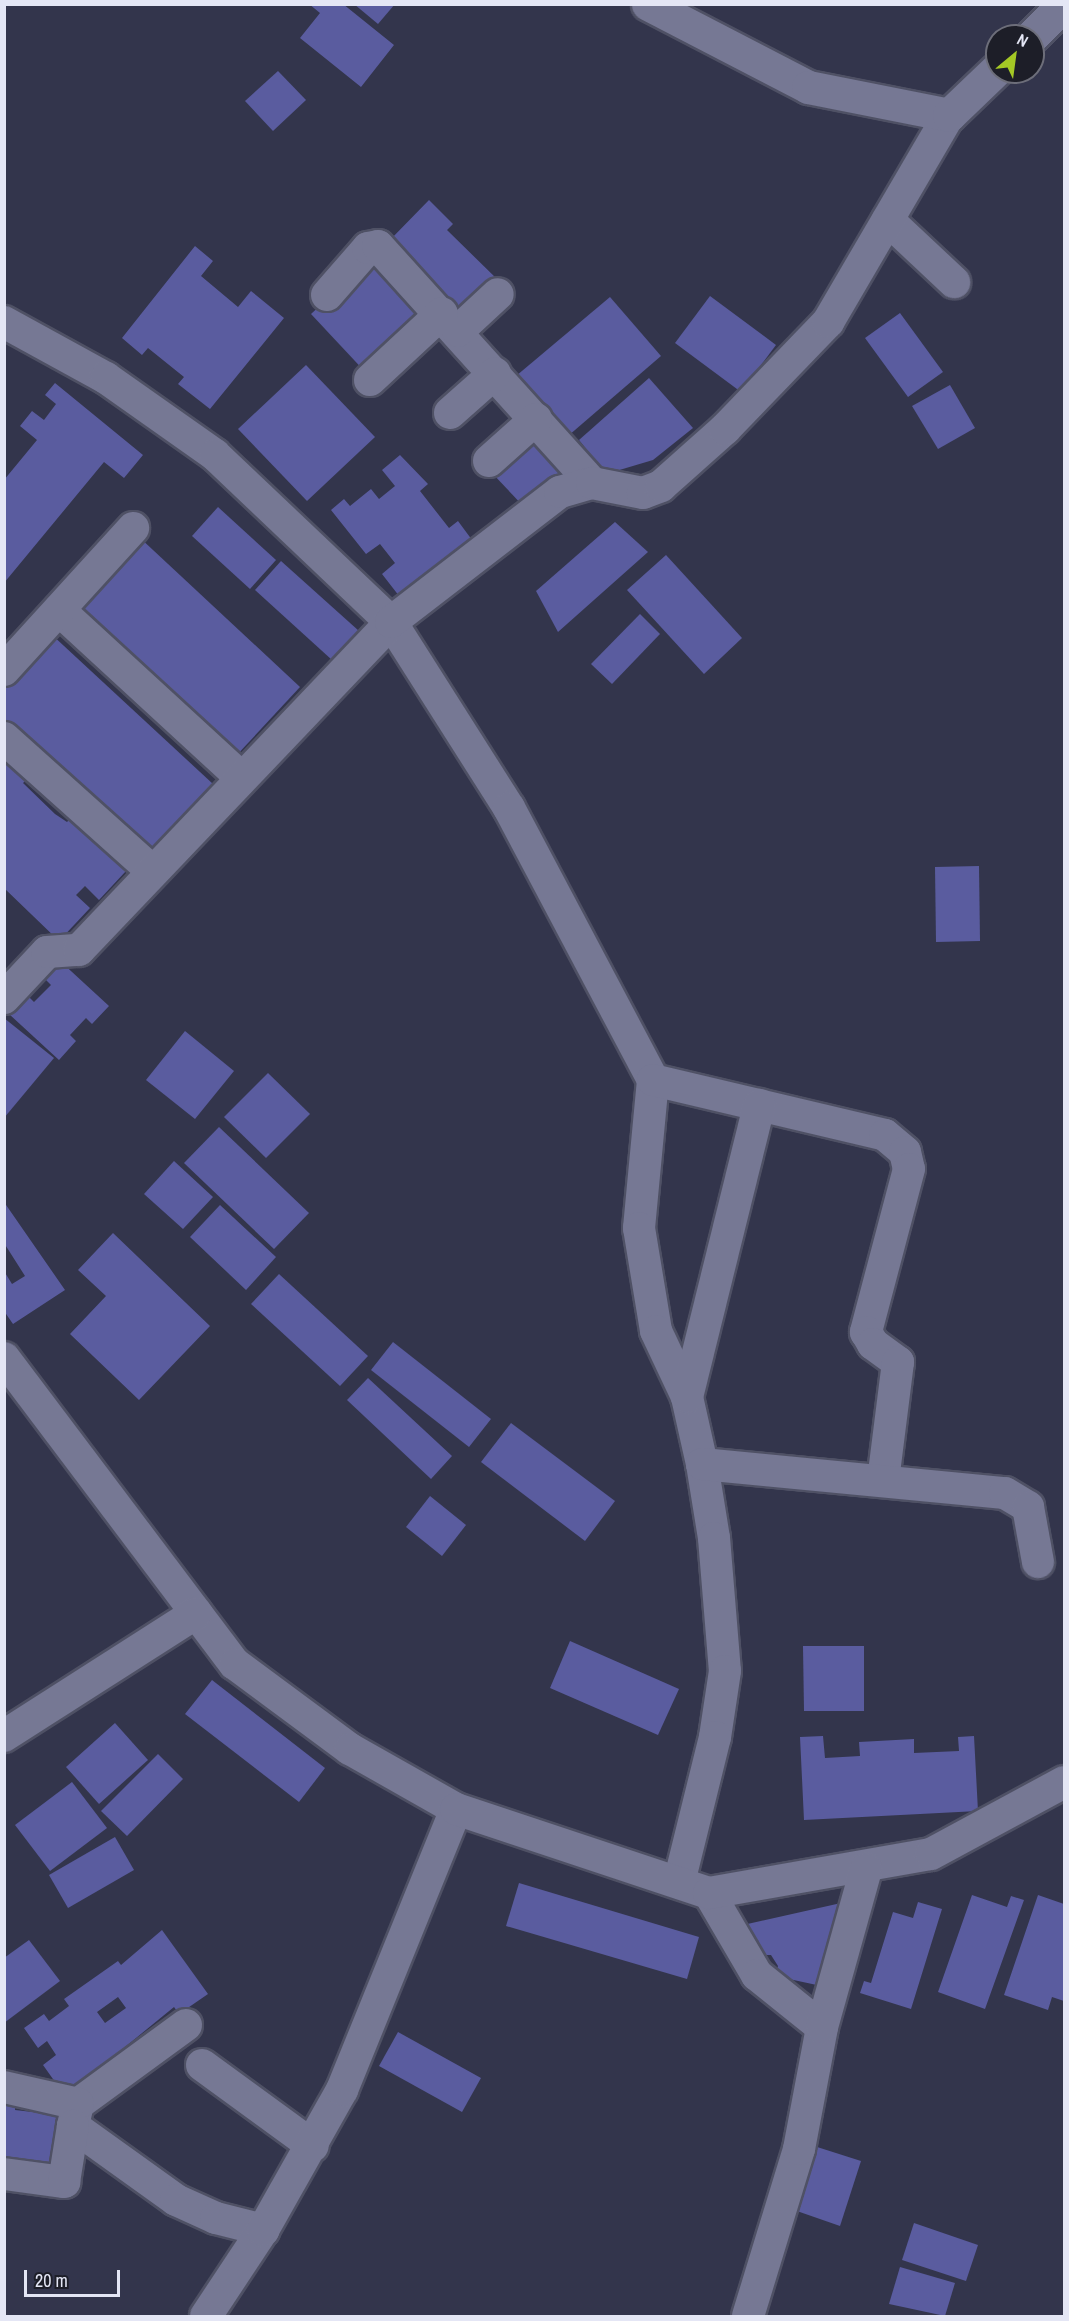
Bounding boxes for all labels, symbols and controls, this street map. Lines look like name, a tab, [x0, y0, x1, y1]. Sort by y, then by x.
north arrow	[985, 24, 1045, 84]
text: N	[1013, 28, 1032, 52]
scale bar	[27, 2258, 123, 2296]
text: 20 m	[35, 2268, 68, 2293]

